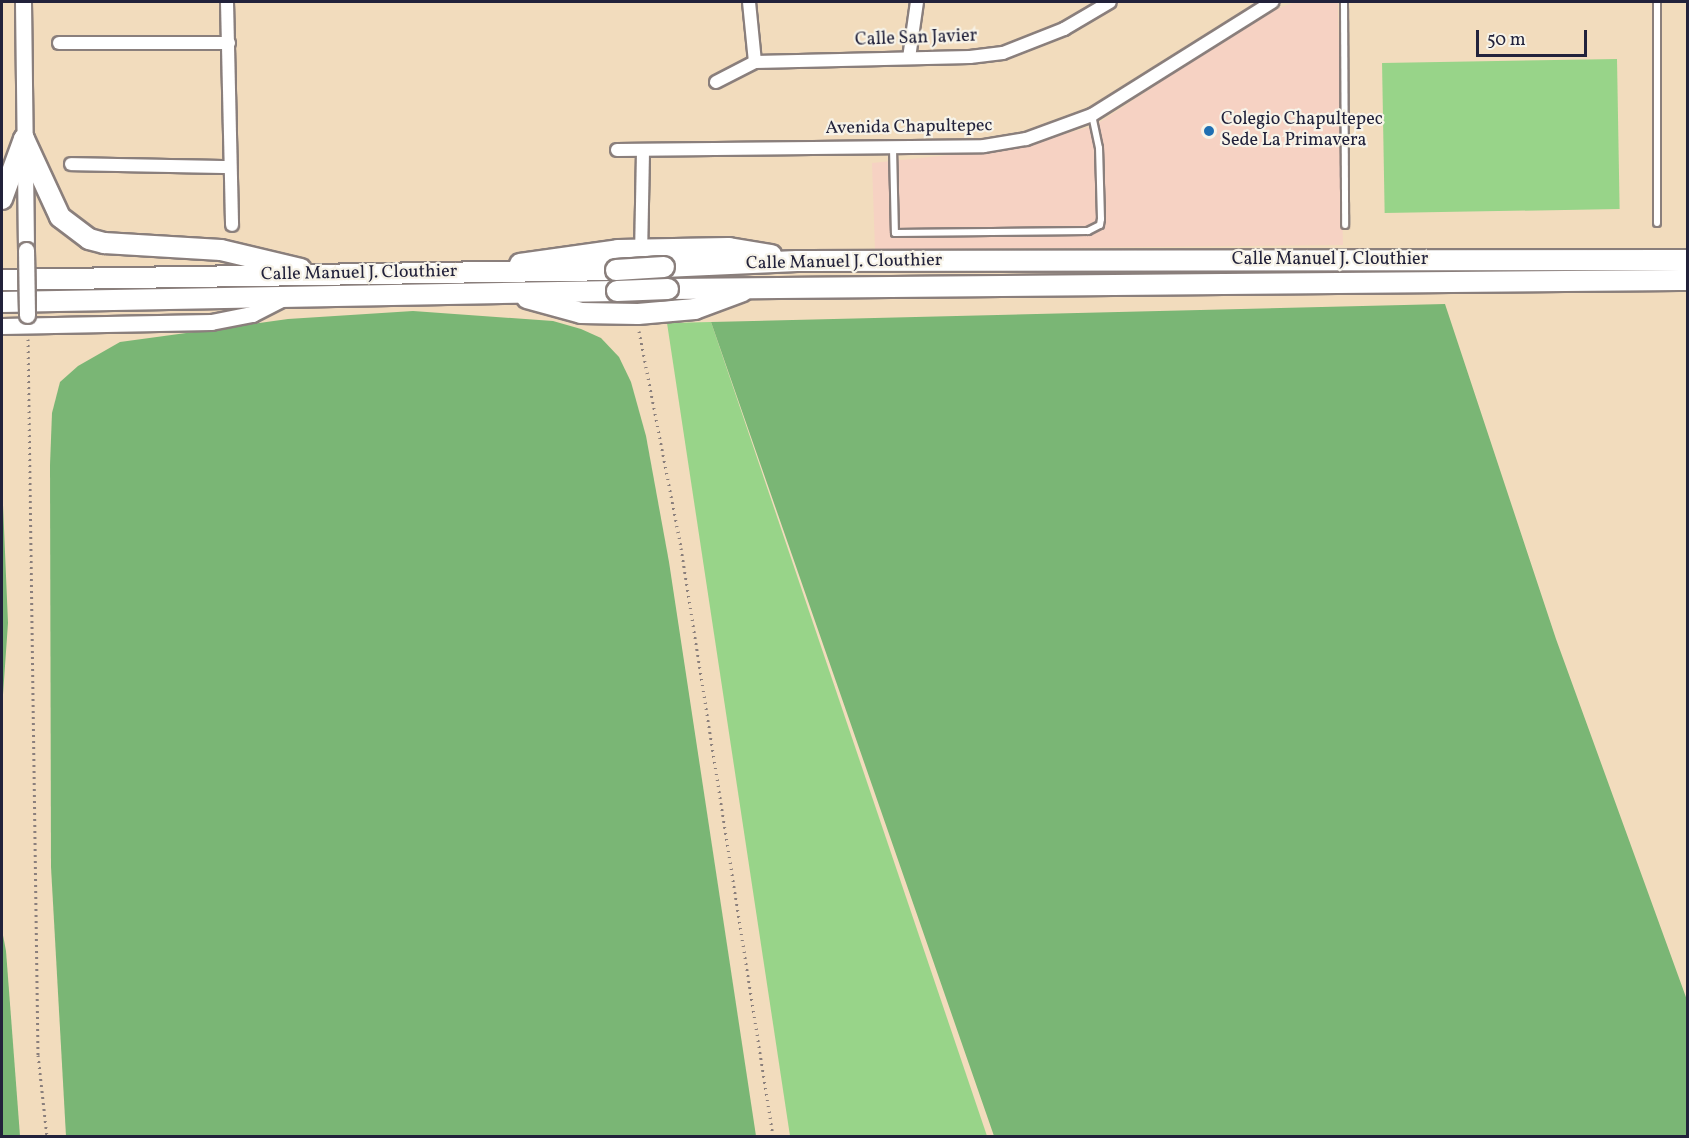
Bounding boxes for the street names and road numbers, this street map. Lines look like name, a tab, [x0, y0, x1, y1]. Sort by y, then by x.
street label: Calle San Javier	[855, 26, 977, 52]
street label: Avenida Chapultepec	[825, 116, 993, 140]
street label: Calle Manuel J. Clouthier	[1232, 249, 1428, 271]
street label: Calle Manuel J. Clouthier	[746, 250, 942, 276]
street label: Calle Manuel J. Clouthier	[261, 261, 457, 287]

